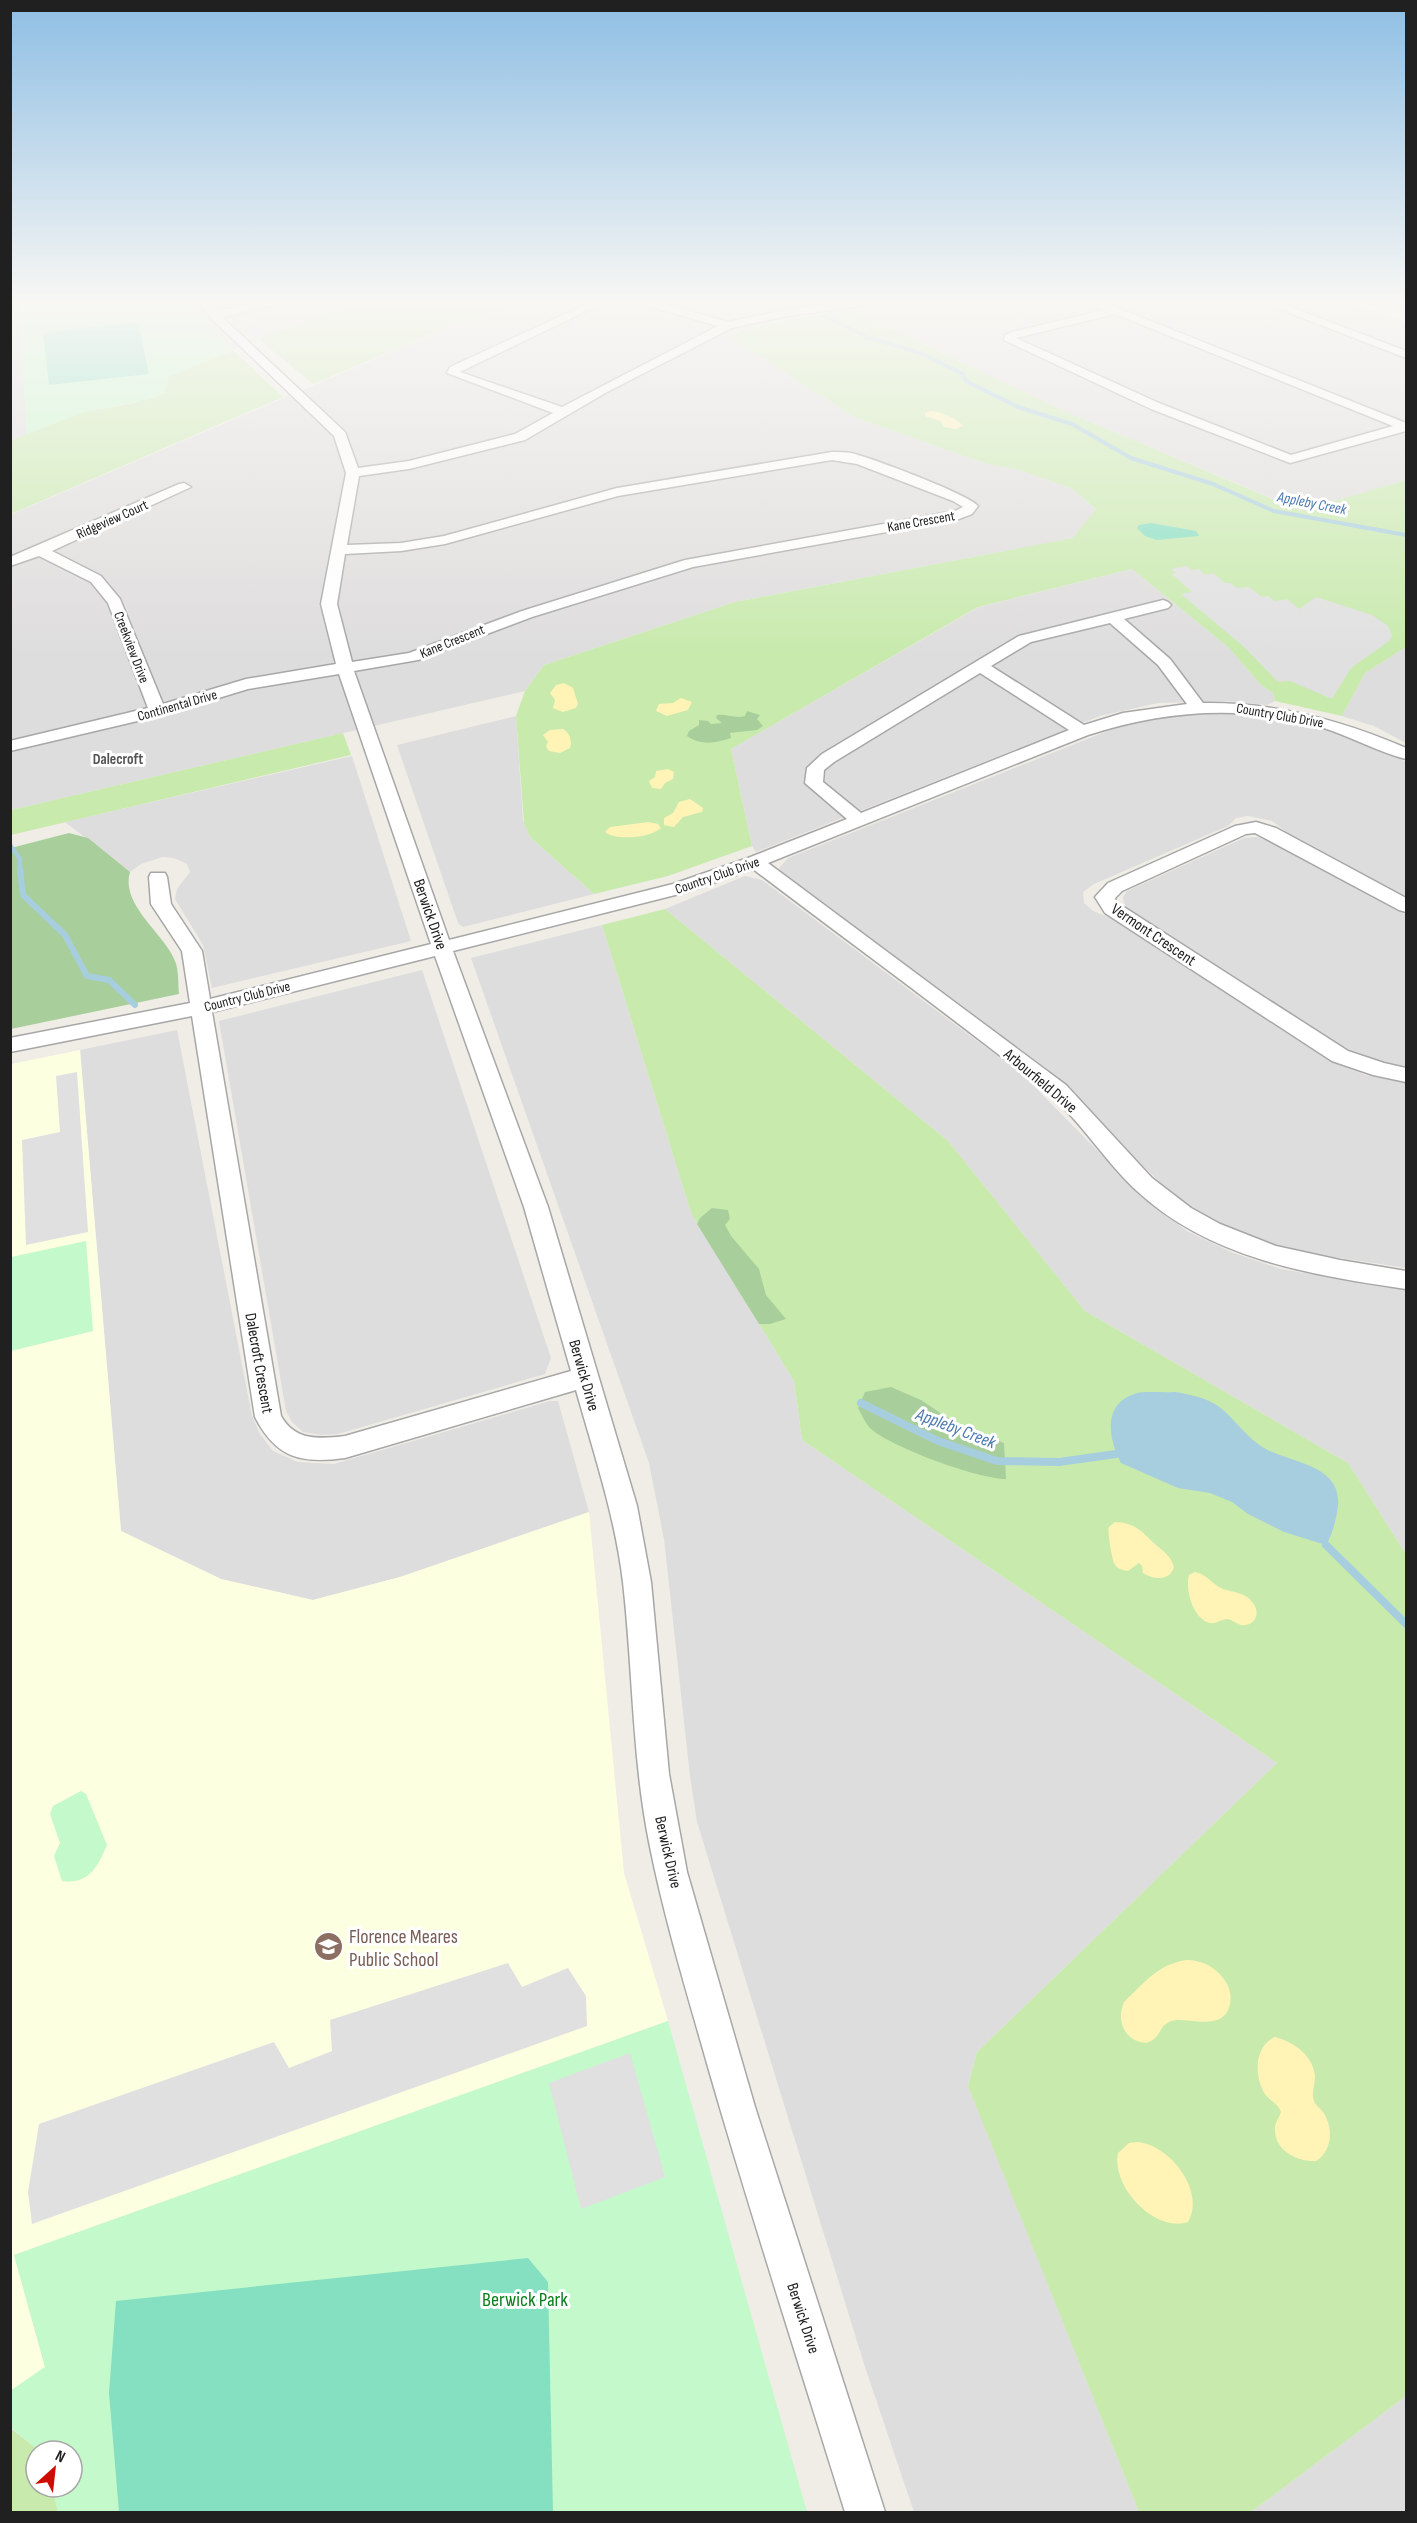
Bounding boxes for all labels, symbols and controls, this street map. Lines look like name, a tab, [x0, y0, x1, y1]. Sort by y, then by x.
water label: Appleby Creek	[1275, 487, 1348, 520]
street label: Ridgeview Court	[74, 496, 151, 543]
street label: Kane Crescent	[886, 507, 956, 536]
street label: Creekview Drive	[110, 609, 153, 685]
street label: Kane Crescent	[417, 621, 487, 662]
street label: Continental Drive	[135, 686, 219, 725]
street label: Country Club Drive	[1235, 699, 1325, 732]
district label: Dalecroft	[93, 750, 143, 769]
street label: Country Club Drive	[673, 853, 762, 898]
street label: Berwick Drive	[409, 877, 451, 952]
street label: Vermont Crescent	[1107, 900, 1199, 971]
street label: Country Club Drive	[202, 978, 292, 1015]
street label: Arbourfield Drive	[999, 1044, 1081, 1117]
street label: Dalecroft Crescent	[240, 1312, 277, 1415]
street label: Berwick Drive	[564, 1338, 603, 1413]
water label: Appleby Creek	[912, 1403, 1000, 1454]
street label: Berwick Drive	[650, 1814, 685, 1890]
place label: Florence Meares Public School	[349, 1925, 458, 1972]
school or university icon: Florence Meares Public School	[312, 1931, 344, 1963]
street label: Berwick Drive	[782, 2281, 823, 2356]
park label: Berwick Park	[482, 2288, 568, 2312]
north arrow	[24, 2439, 84, 2499]
text: N	[52, 2447, 68, 2467]

